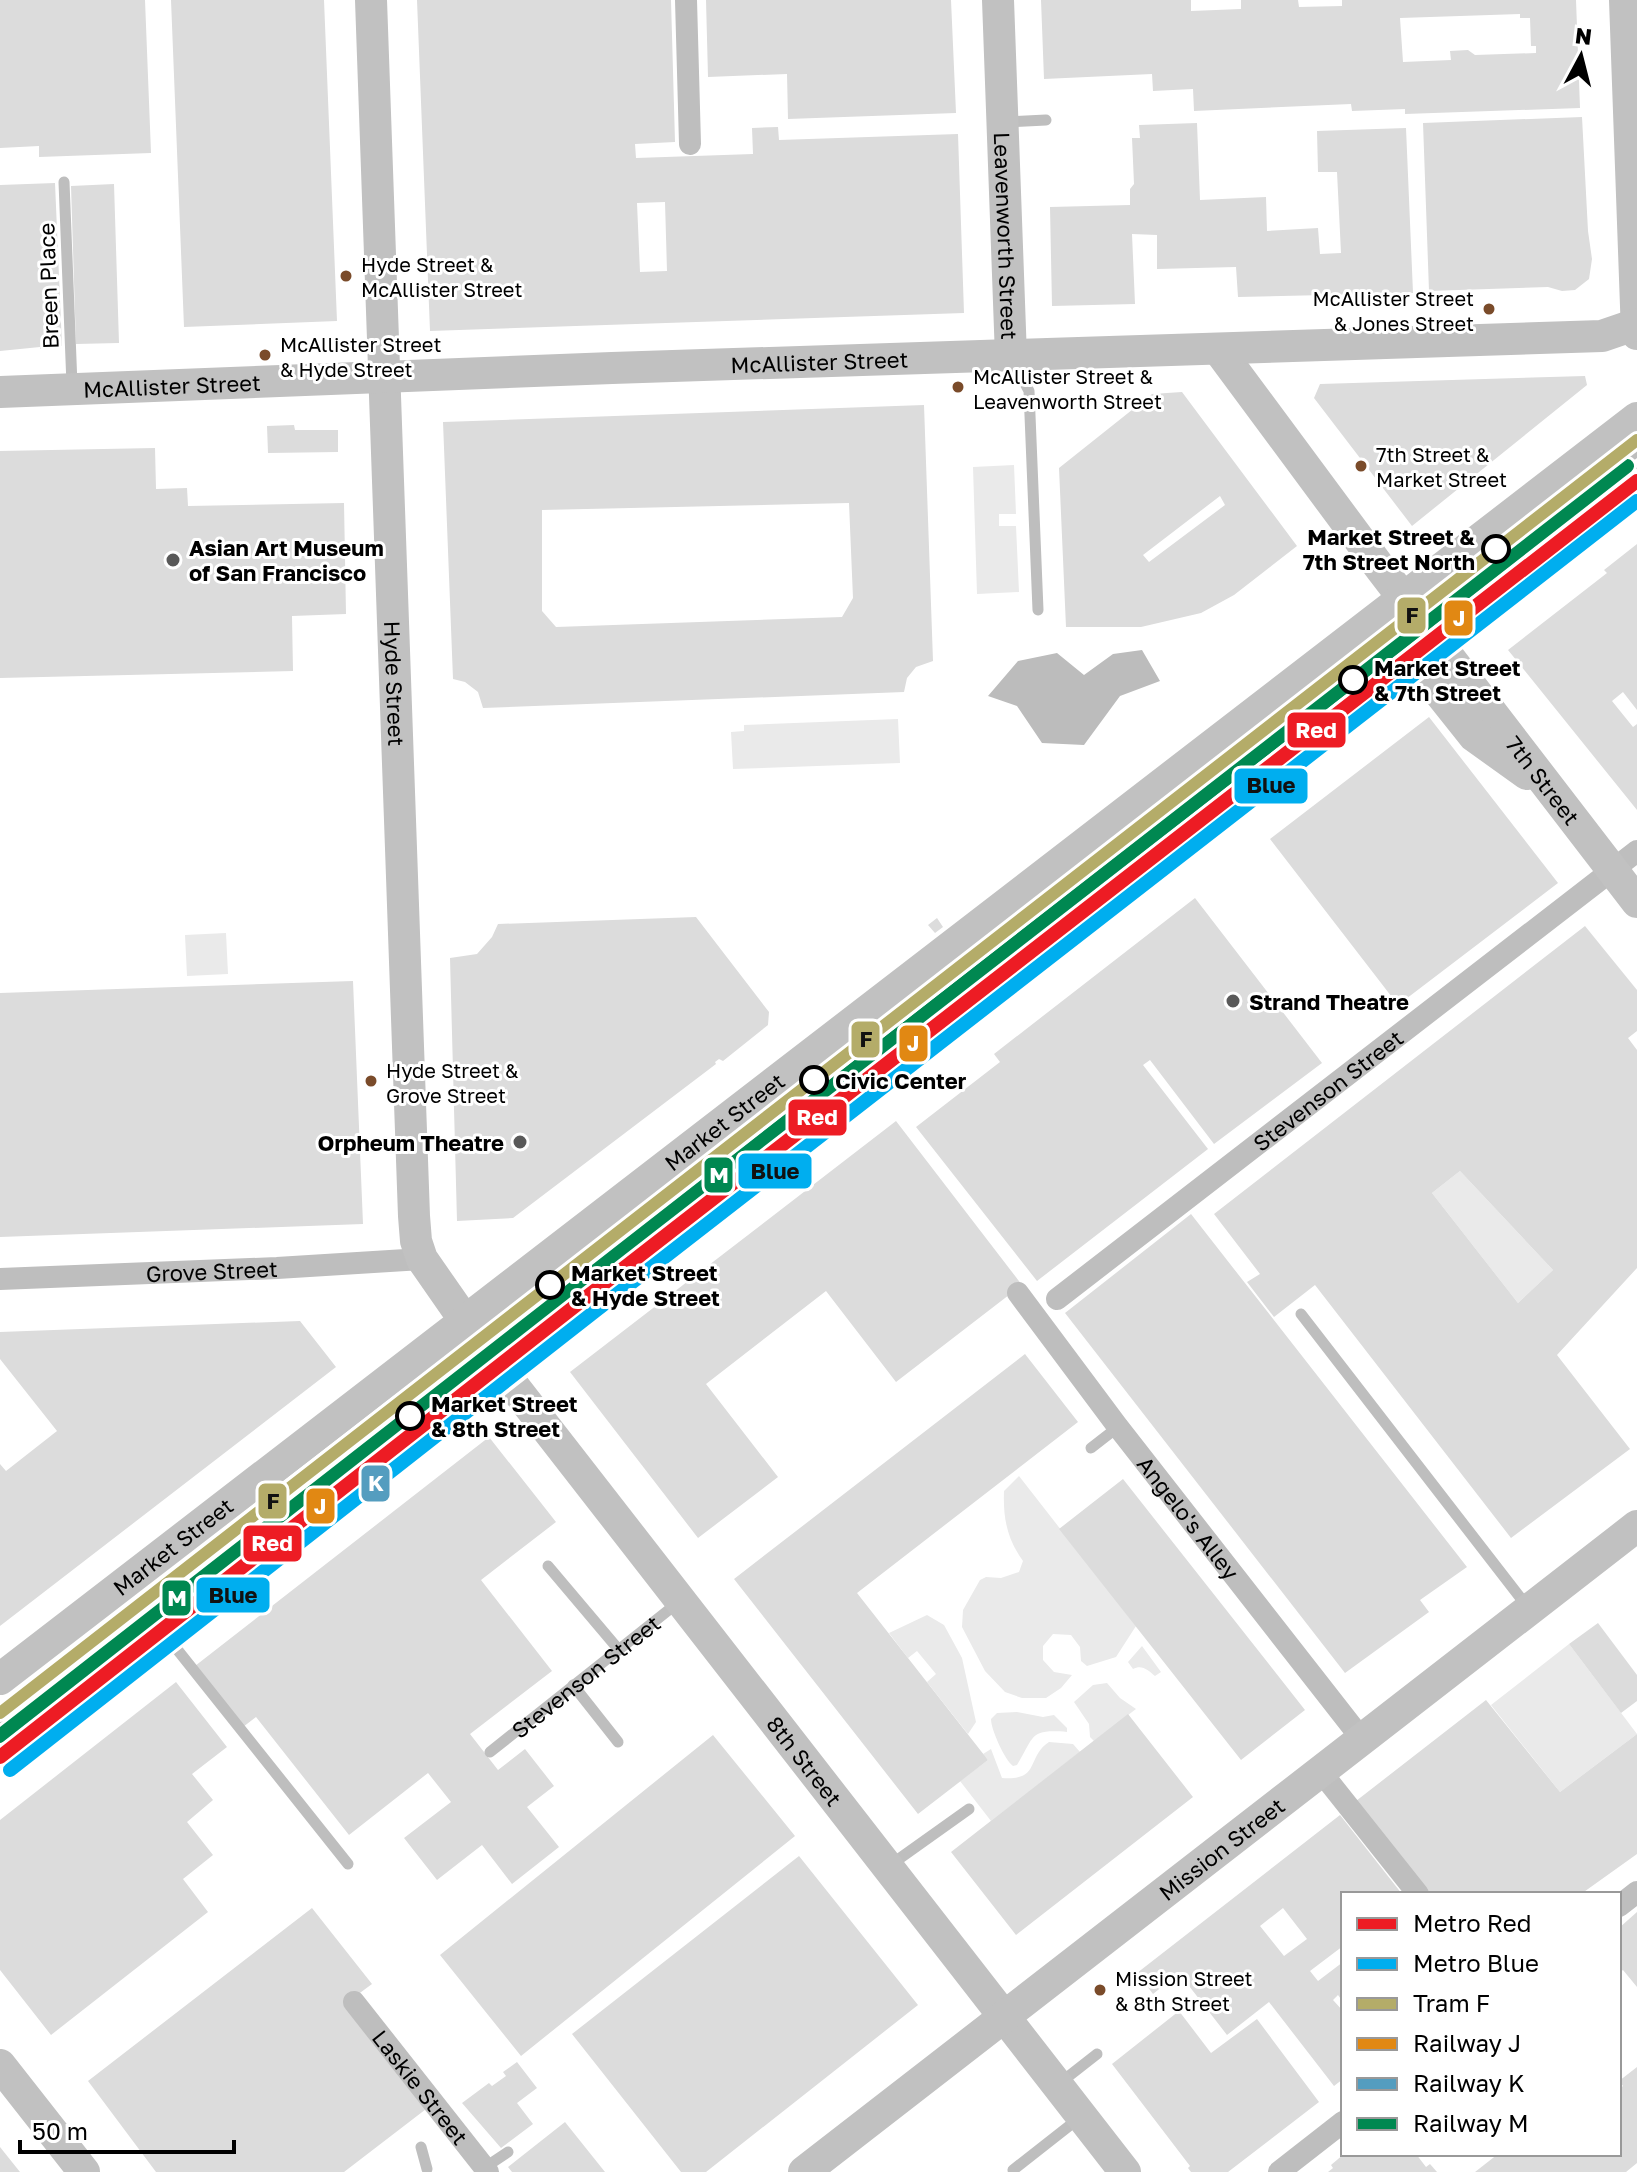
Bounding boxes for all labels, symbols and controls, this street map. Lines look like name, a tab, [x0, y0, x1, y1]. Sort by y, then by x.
north arrow	[1541, 16, 1621, 96]
text: N	[1574, 21, 1593, 50]
street label: Leavenworth Street	[989, 131, 1024, 340]
street label: Breen Place	[32, 222, 64, 350]
place label: Hyde Street & McAllister Street	[361, 252, 522, 301]
marker: Hyde Street & McAllister Street	[338, 268, 354, 284]
place label: McAllister Street & Jones Street	[1313, 286, 1474, 335]
marker: McAllister Street & Jones Street	[1481, 301, 1497, 317]
place label: McAllister Street & Hyde Street	[280, 332, 441, 381]
street label: McAllister Street	[730, 345, 909, 378]
marker: McAllister Street & Hyde Street	[257, 347, 273, 363]
place label: McAllister Street & Leavenworth Street	[973, 364, 1162, 413]
street label: McAllister Street	[83, 368, 261, 402]
marker: McAllister Street & Leavenworth Street	[950, 379, 966, 395]
place label: 7th Street & Market Street	[1376, 442, 1507, 491]
marker: 7th Street & Market Street	[1353, 458, 1369, 474]
place label: Market Street & 7th Street North	[1303, 523, 1475, 575]
place label: Asian Art Museum of San Francisco	[189, 534, 384, 586]
marker: Market Street & 7th Street North	[1482, 535, 1510, 563]
marker: Asian Art Museum of San Francisco	[164, 551, 182, 569]
line badge: F	[1396, 596, 1427, 635]
line badge: J	[1443, 599, 1474, 637]
text: F	[1405, 601, 1419, 628]
text: J	[1453, 604, 1465, 631]
street label: Hyde Street	[379, 620, 411, 747]
place label: Market Street & 7th Street	[1374, 654, 1521, 706]
marker: Market Street & 7th Street	[1339, 666, 1367, 694]
line badge: Red	[1286, 711, 1347, 749]
text: Red	[1295, 716, 1337, 743]
street label: 7th Street	[1501, 730, 1586, 830]
line badge: Blue	[1233, 767, 1309, 805]
text: Blue	[1247, 771, 1295, 798]
place label: Strand Theatre	[1249, 988, 1409, 1015]
marker: Strand Theatre	[1224, 992, 1242, 1010]
line badge: F	[850, 1020, 881, 1059]
line badge: J	[898, 1024, 929, 1063]
street label: Stevenson Street	[1247, 1024, 1408, 1156]
text: F	[859, 1025, 873, 1052]
text: J	[907, 1029, 919, 1056]
place label: Hyde Street & Grove Street	[386, 1058, 519, 1107]
marker: Civic Center	[800, 1066, 828, 1094]
street label: Market Street	[658, 1067, 788, 1175]
place label: Civic Center	[835, 1067, 967, 1094]
marker: Hyde Street & Grove Street	[363, 1073, 379, 1089]
line badge: Red	[787, 1098, 848, 1137]
text: Red	[796, 1103, 838, 1130]
place label: Orpheum Theatre	[317, 1129, 504, 1156]
marker: Orpheum Theatre	[511, 1133, 529, 1151]
line badge: Blue	[737, 1152, 813, 1190]
line badge: M	[703, 1156, 734, 1194]
text: Blue	[751, 1157, 799, 1184]
street label: Grove Street	[145, 1254, 278, 1287]
place label: Market Street & Hyde Street	[571, 1259, 720, 1311]
marker: Market Street & Hyde Street	[536, 1271, 564, 1299]
place label: Market Street & 8th Street	[431, 1390, 578, 1442]
marker: Market Street & 8th Street	[396, 1402, 424, 1430]
street label: Angelo's Alley	[1132, 1450, 1245, 1585]
line badge: K	[360, 1464, 391, 1503]
text: K	[368, 1469, 384, 1496]
line badge: F	[257, 1482, 288, 1520]
text: F	[266, 1487, 280, 1514]
line badge: J	[305, 1487, 336, 1525]
street label: Market Street	[107, 1491, 237, 1601]
text: J	[314, 1492, 326, 1519]
line badge: Red	[242, 1524, 303, 1563]
text: Red	[251, 1529, 293, 1556]
line badge: Blue	[195, 1576, 271, 1614]
line badge: M	[161, 1579, 192, 1617]
text: Blue	[209, 1581, 257, 1608]
street label: Stevenson Street	[506, 1609, 665, 1743]
street label: 8th Street	[762, 1710, 848, 1811]
street label: Mission Street	[1153, 1791, 1289, 1906]
legend	[1341, 1892, 1621, 2156]
text: Metro Red	[1413, 1908, 1531, 1937]
text: Metro Blue	[1413, 1948, 1539, 1977]
place label: Mission Street & 8th Street	[1115, 1966, 1253, 2015]
marker: Mission Street & 8th Street	[1092, 1982, 1108, 1998]
text: Tram F	[1413, 1988, 1490, 2017]
street label: Laskie Street	[367, 2024, 474, 2150]
text: Railway J	[1413, 2028, 1521, 2057]
text: Railway K	[1413, 2068, 1525, 2097]
scale bar	[20, 2104, 234, 2154]
text: Railway M	[1413, 2108, 1529, 2137]
text: 50 m	[32, 2116, 88, 2145]

